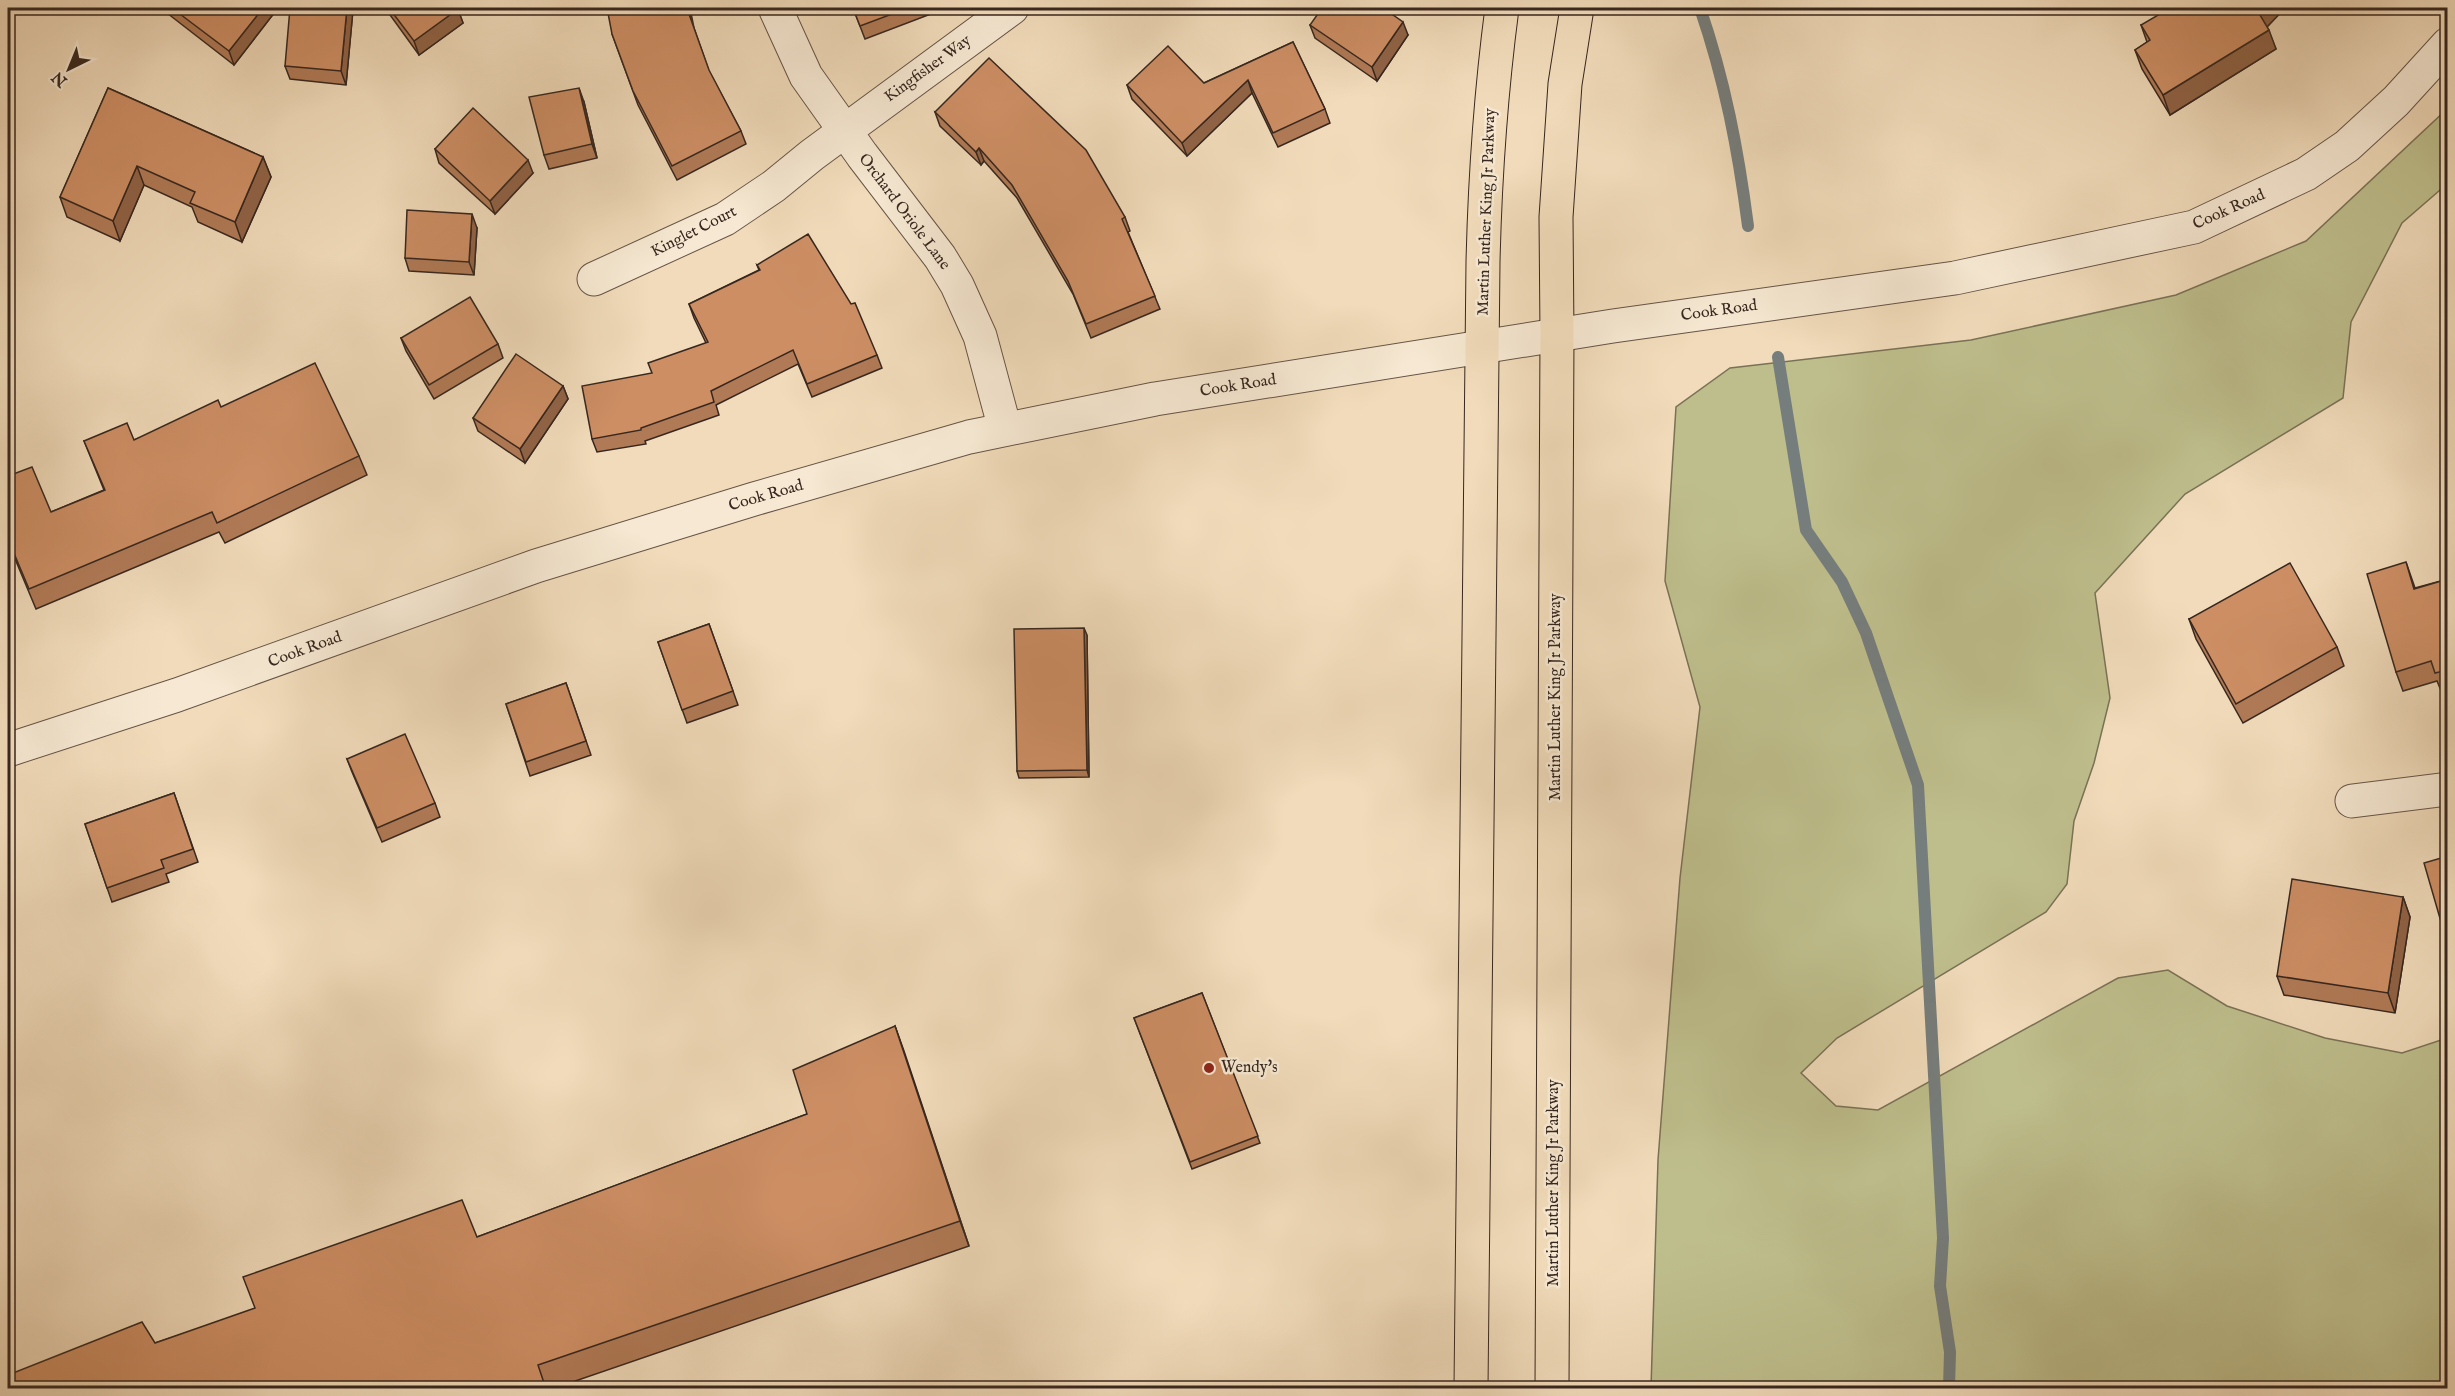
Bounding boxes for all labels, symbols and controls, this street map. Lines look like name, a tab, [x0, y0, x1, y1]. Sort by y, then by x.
street label: Kingfisher Way	[881, 31, 975, 107]
north arrow	[39, 39, 99, 99]
text: N	[48, 66, 73, 91]
street label: Martin Luther King Jr Parkway	[1473, 108, 1501, 316]
street label: Orchard Oriole Lane	[854, 150, 954, 274]
street label: Cook Road	[2190, 185, 2269, 235]
street label: Kinglet Court	[648, 202, 741, 262]
street label: Cook Road	[1680, 296, 1759, 326]
street label: Cook Road	[1198, 370, 1278, 402]
street label: Cook Road	[726, 476, 806, 516]
street label: Martin Luther King Jr Parkway	[1546, 593, 1566, 801]
street label: Cook Road	[265, 627, 345, 673]
place label: Wendy's	[1221, 1058, 1278, 1078]
marker: Wendy's	[1202, 1061, 1216, 1075]
street label: Martin Luther King Jr Parkway	[1544, 1079, 1564, 1287]

